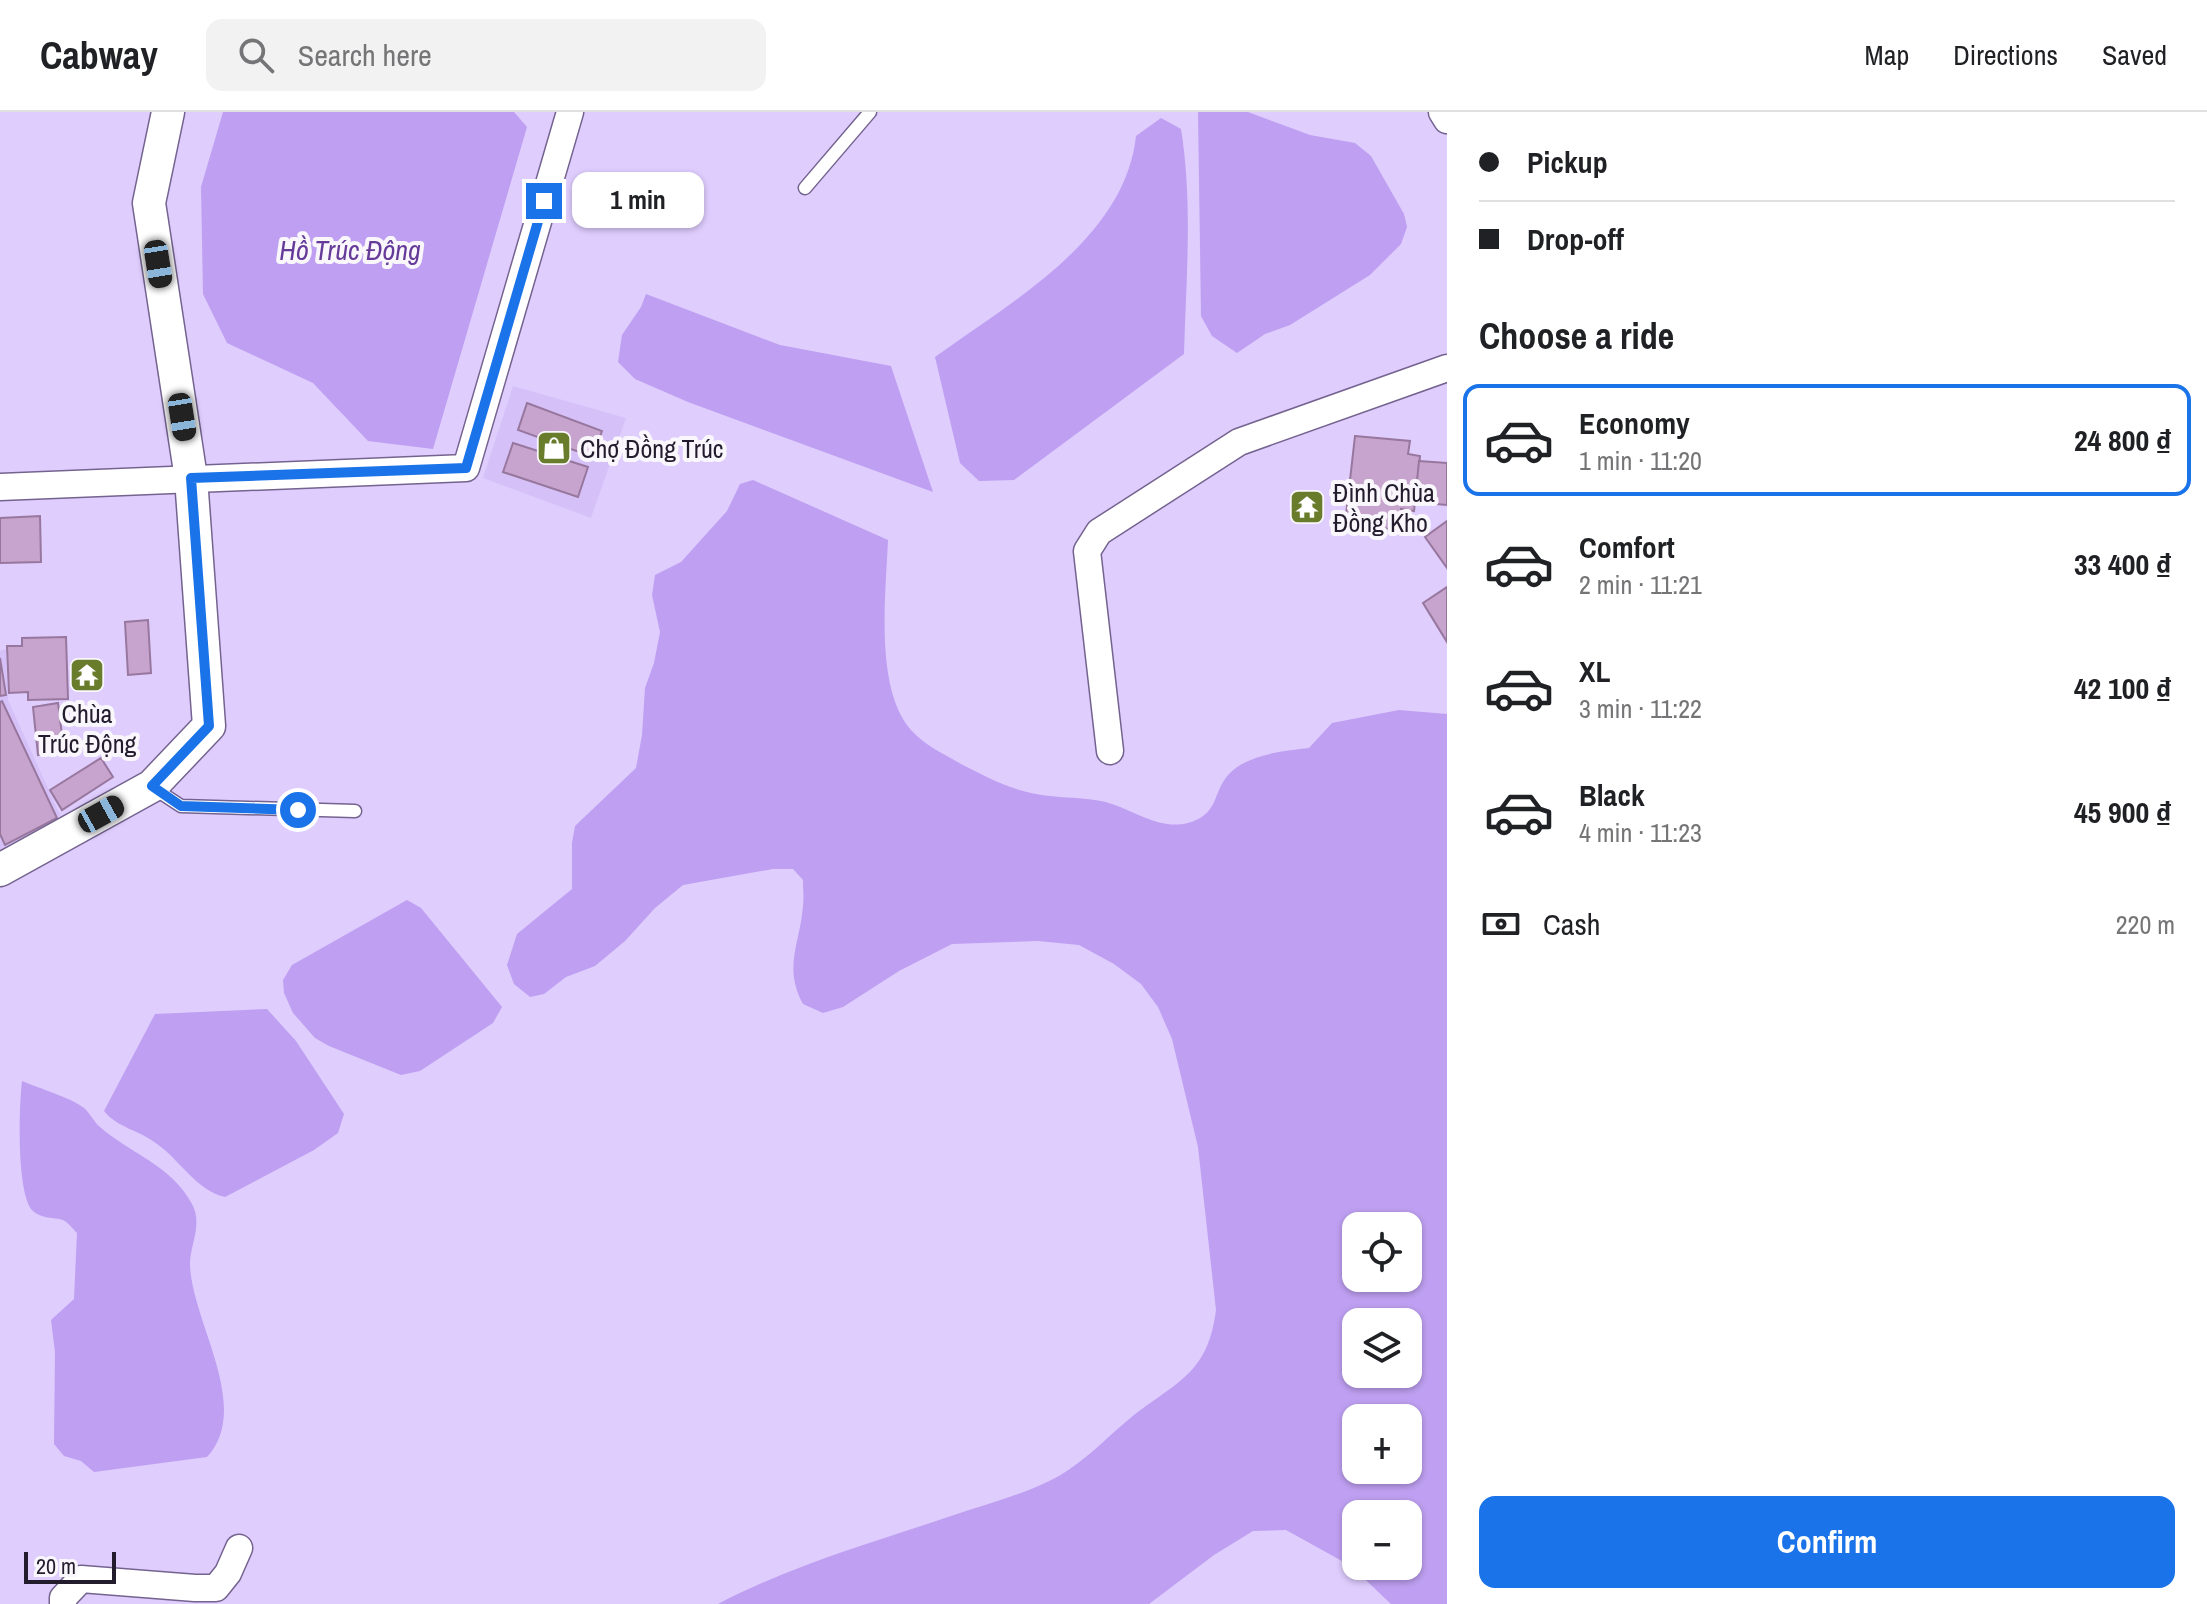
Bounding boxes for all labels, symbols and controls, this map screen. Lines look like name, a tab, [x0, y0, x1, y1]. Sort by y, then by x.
search box	[206, 19, 766, 91]
text: Cabway	[40, 30, 158, 81]
icon: search	[234, 33, 278, 77]
text: Search here	[298, 35, 432, 75]
text: Map	[1865, 36, 1909, 74]
text: Directions	[1953, 36, 2058, 74]
text: Saved	[2102, 36, 2167, 74]
text: Pickup	[1527, 142, 1608, 182]
callout: 1 min	[572, 173, 704, 229]
text: 1 min	[610, 182, 666, 217]
route end	[526, 183, 562, 219]
text: Drop-off	[1527, 219, 1624, 259]
water label: Hồ Trúc Động	[279, 231, 421, 269]
car	[142, 238, 174, 290]
text: Choose a ride	[1479, 312, 1674, 360]
car	[166, 391, 198, 443]
text: Economy	[1579, 403, 1690, 443]
icon: car	[1483, 404, 1555, 476]
text: 24 800 ₫	[2074, 420, 2171, 460]
shop icon: Chợ Đồng Trúc	[535, 429, 573, 467]
place label: Chợ Đồng Trúc	[580, 431, 723, 466]
text: 1 min · 11:20	[1579, 443, 1702, 478]
place label: Đình Chùa Đồng Kho	[1333, 475, 1435, 540]
temple icon: Đình Chùa Đồng Kho	[1288, 488, 1326, 526]
text: Comfort	[1579, 527, 1675, 567]
icon: car	[1483, 528, 1555, 600]
text: 33 400 ₫	[2074, 544, 2171, 584]
text: 2 min · 11:21	[1579, 567, 1702, 602]
text: XL	[1579, 651, 1610, 691]
icon: car	[1483, 652, 1555, 724]
temple icon: Chùa Trúc Động	[68, 656, 106, 694]
text: 42 100 ₫	[2074, 668, 2171, 708]
text: 3 min · 11:22	[1579, 691, 1702, 726]
place label: Chùa Trúc Động	[38, 696, 137, 761]
text: Black	[1579, 775, 1645, 815]
icon: car	[1483, 776, 1555, 848]
car	[74, 792, 128, 836]
route start	[280, 792, 316, 828]
text: 45 900 ₫	[2074, 792, 2171, 832]
text: 4 min · 11:23	[1579, 815, 1702, 850]
icon: cash	[1479, 902, 1523, 946]
text: Cash	[1543, 904, 1600, 944]
text: 220 m	[2116, 907, 2175, 942]
map controls	[1342, 1212, 1422, 1580]
button: locate	[1342, 1212, 1422, 1292]
button: layers	[1342, 1308, 1422, 1388]
button: +	[1342, 1404, 1422, 1484]
button: Confirm	[1479, 1496, 2175, 1588]
button: −	[1342, 1500, 1422, 1580]
scale bar	[24, 1548, 116, 1584]
text: 20 m	[36, 1551, 76, 1581]

